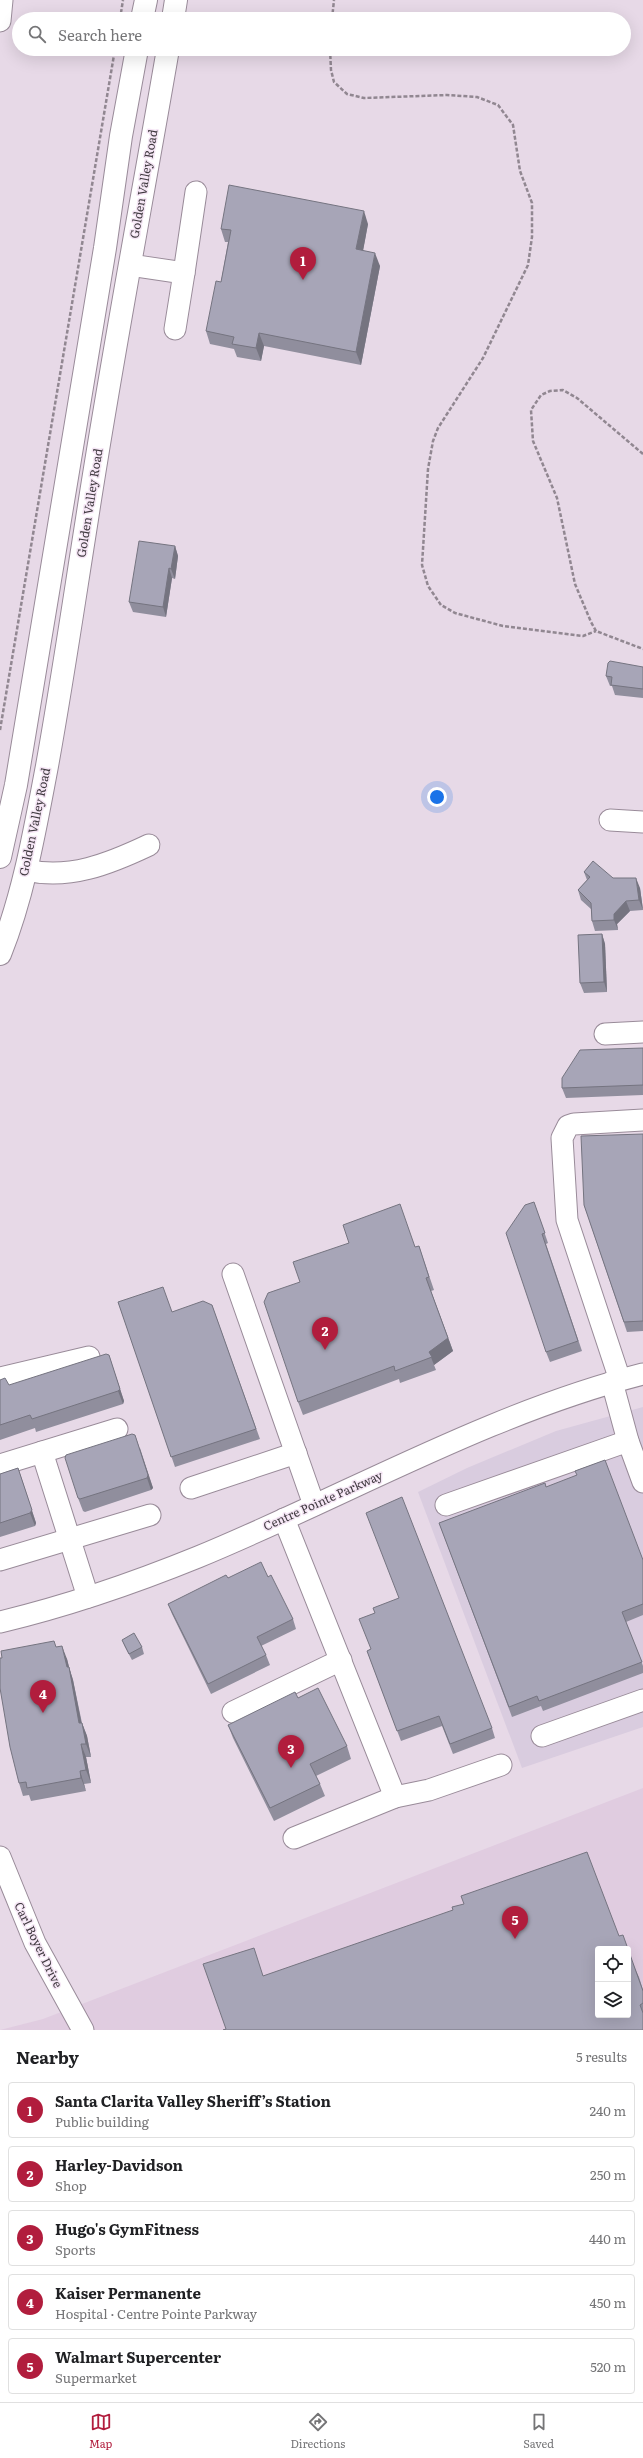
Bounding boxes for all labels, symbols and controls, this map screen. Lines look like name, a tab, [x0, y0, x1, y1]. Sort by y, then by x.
search box	[12, 12, 631, 56]
icon: search	[26, 23, 48, 45]
text: Search here	[58, 23, 142, 46]
street label: Golden Valley Road	[125, 127, 162, 240]
pin: 1	[290, 247, 316, 280]
street label: Golden Valley Road	[71, 446, 107, 559]
street label: Golden Valley Road	[14, 765, 54, 878]
your location	[427, 787, 447, 807]
pin: 2	[312, 1317, 338, 1350]
street label: Centre Pointe Parkway	[260, 1466, 385, 1535]
pin: 4	[30, 1680, 56, 1713]
pin: 3	[278, 1735, 304, 1768]
street label: Carl Boyer Drive	[10, 1899, 67, 1991]
pin: 5	[502, 1906, 528, 1939]
map controls	[595, 1946, 631, 2018]
button: locate	[595, 1946, 631, 1982]
button: layers	[595, 1982, 631, 2018]
text: Nearby	[16, 2044, 79, 2069]
text: 5 results	[576, 2047, 627, 2066]
text: Santa Clarita Valley Sheriff’s Station	[55, 2089, 331, 2112]
text: 1	[27, 2101, 33, 2120]
text: 240 m	[590, 2101, 626, 2120]
text: Public building	[55, 2112, 149, 2131]
text: Harley-Davidson	[55, 2153, 183, 2176]
text: 2	[27, 2165, 33, 2184]
text: 250 m	[590, 2165, 626, 2184]
text: Shop	[55, 2176, 87, 2195]
text: Hugo's GymFitness	[55, 2217, 199, 2240]
text: 3	[26, 2229, 34, 2248]
text: 440 m	[589, 2229, 626, 2248]
text: Sports	[55, 2240, 95, 2259]
text: Kaiser Permanente	[55, 2281, 201, 2304]
text: 4	[26, 2293, 34, 2312]
text: 450 m	[590, 2293, 626, 2312]
text: Hospital · Centre Pointe Parkway	[55, 2304, 257, 2323]
text: Walmart Supercenter	[55, 2345, 221, 2368]
text: 5	[26, 2357, 34, 2376]
text: 520 m	[590, 2357, 626, 2376]
text: Supermarket	[55, 2368, 137, 2387]
tab: Map	[89, 2411, 112, 2451]
tab: Directions	[290, 2411, 345, 2451]
tab: Saved	[523, 2411, 554, 2451]

